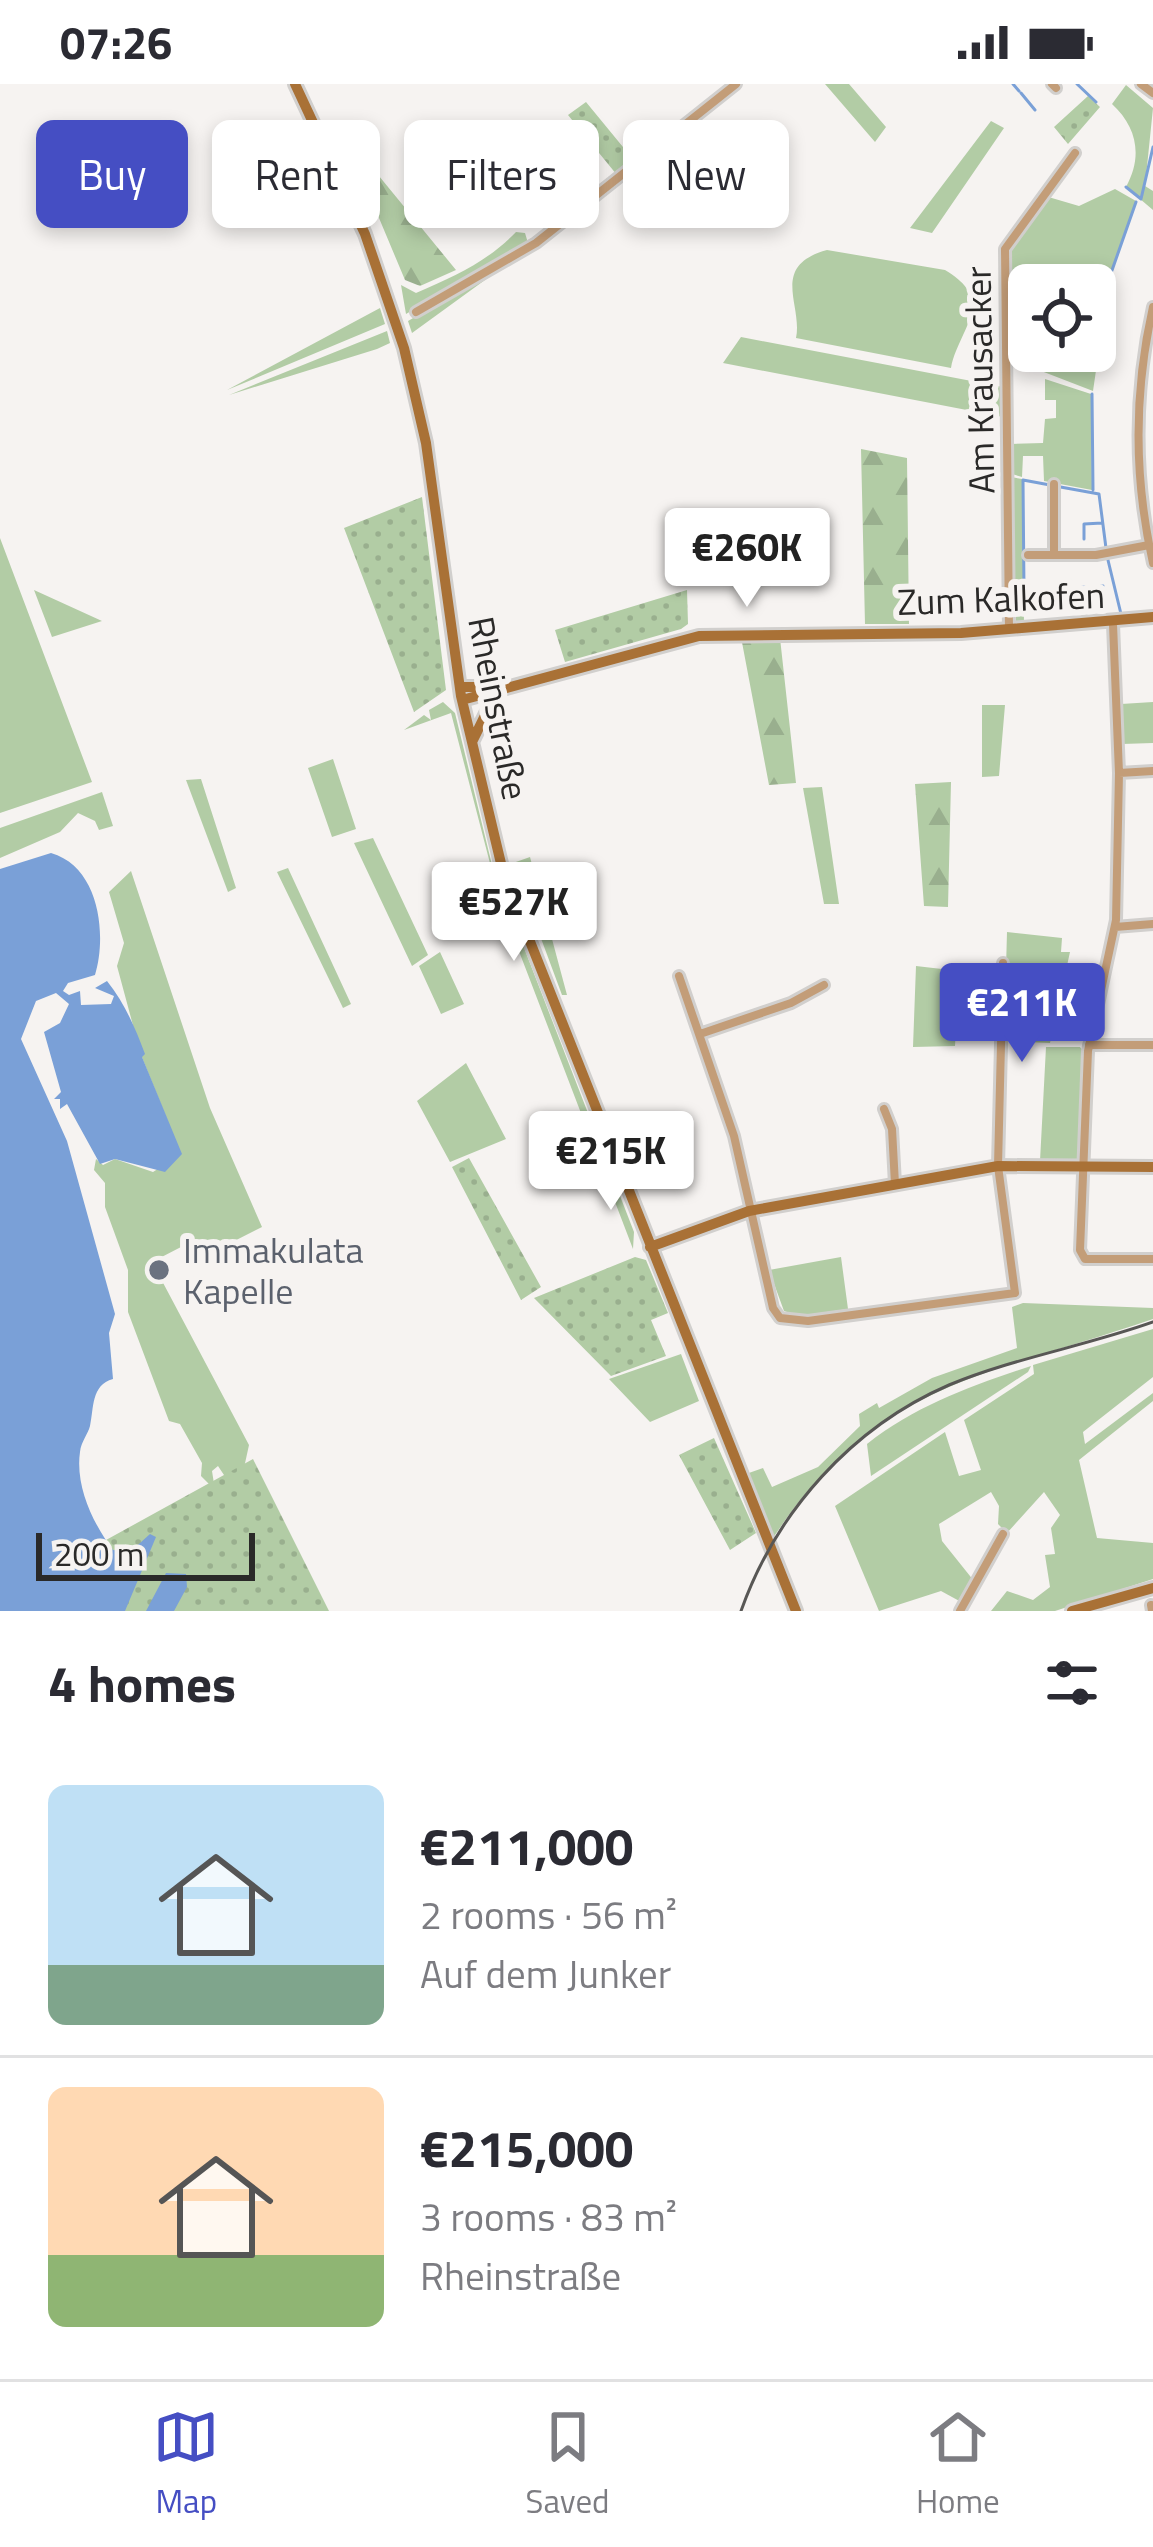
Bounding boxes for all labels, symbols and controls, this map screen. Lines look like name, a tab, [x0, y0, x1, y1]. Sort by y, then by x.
text: 07:26	[60, 8, 172, 76]
chip: Buy	[36, 120, 188, 228]
chip: Rent	[212, 120, 380, 228]
chip: Filters	[404, 120, 599, 228]
chip: New	[623, 120, 789, 228]
map controls	[1008, 264, 1116, 372]
button: locate	[1008, 264, 1116, 372]
street label: Am Krausacker	[950, 266, 1008, 494]
pin: €260K	[663, 508, 831, 610]
text: €260K	[692, 517, 802, 576]
street label: Zum Kalkofen	[896, 567, 1106, 629]
street label: Rheinstraße	[454, 612, 544, 804]
pin: €527K	[430, 862, 598, 964]
text: €527K	[459, 871, 569, 930]
pin: €211K	[938, 963, 1106, 1065]
text: €211K	[967, 972, 1077, 1031]
pin: €215K	[527, 1111, 695, 1213]
text: €215K	[556, 1120, 666, 1179]
place label: Immakulata Kapelle	[183, 1222, 363, 1318]
marker: Immakulata Kapelle	[146, 1257, 172, 1283]
scale bar	[36, 1527, 255, 1580]
text: 200 m	[54, 1529, 144, 1579]
text: 4 homes	[48, 1644, 236, 1722]
icon: filters	[1039, 1650, 1105, 1716]
text: €211,000	[420, 1807, 633, 1885]
icon: home	[144, 1833, 288, 1977]
text: 2 rooms · 56 m²	[420, 1885, 677, 1944]
text: Auf dem Junker	[420, 1944, 671, 2003]
text: €215,000	[420, 2109, 633, 2187]
icon: home	[144, 2135, 288, 2279]
text: 3 rooms · 83 m²	[420, 2187, 677, 2246]
text: Rheinstraße	[420, 2246, 621, 2305]
tab: Map	[153, 2404, 219, 2526]
tab: Saved	[526, 2404, 610, 2526]
tab: Home	[916, 2404, 1000, 2526]

